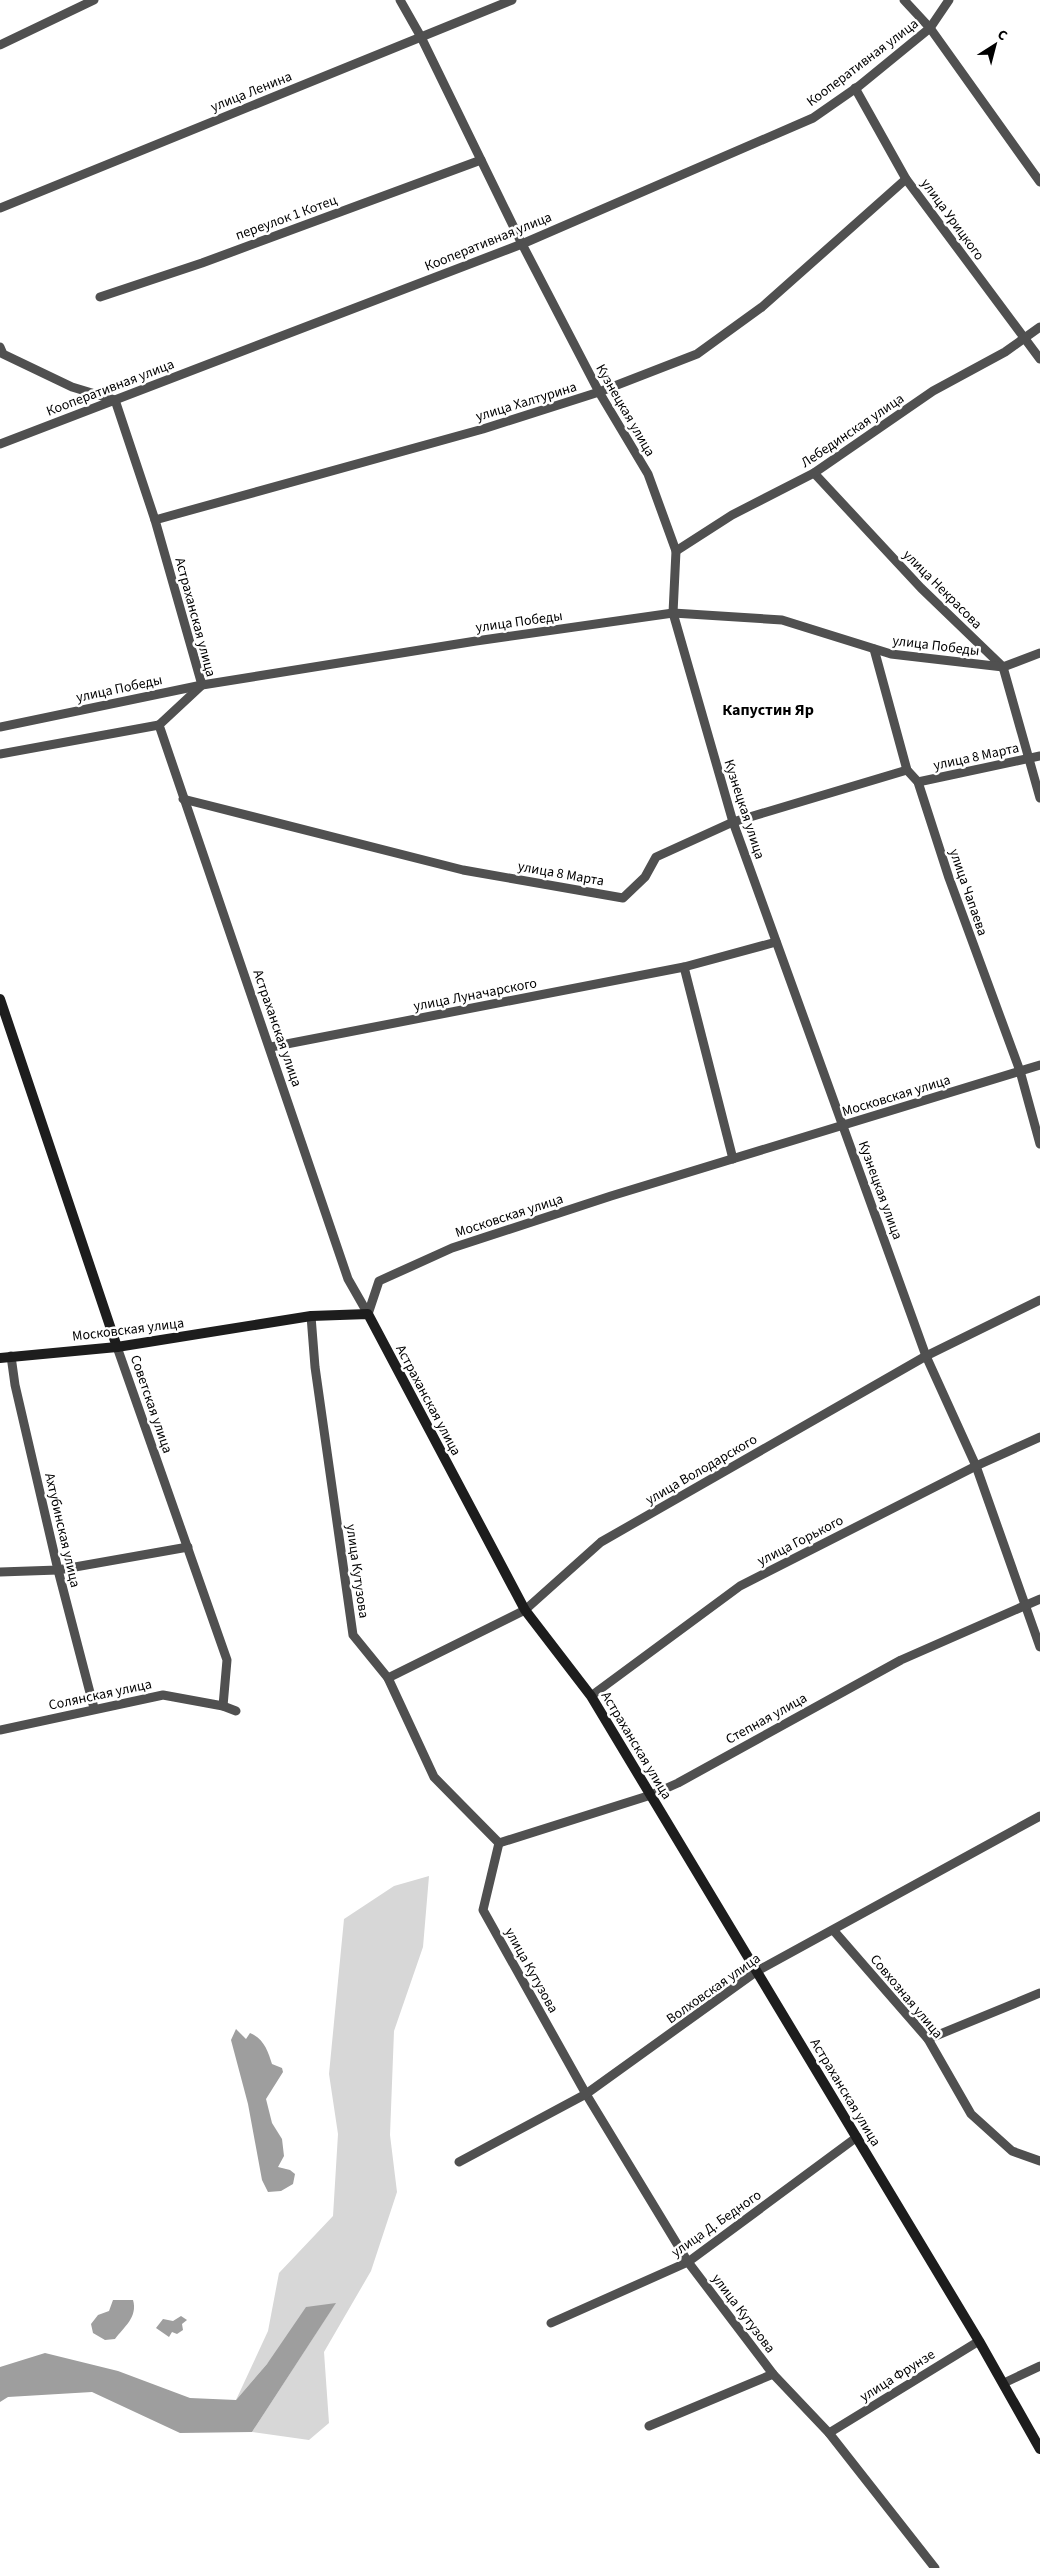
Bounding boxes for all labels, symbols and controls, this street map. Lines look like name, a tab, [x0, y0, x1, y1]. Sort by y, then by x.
street label: Кооперативная улица	[803, 14, 923, 112]
north arrow	[970, 20, 1020, 70]
text: С	[993, 25, 1011, 46]
street label: улица Ленина	[208, 67, 295, 117]
street label: улица Урицкого	[916, 175, 989, 265]
street label: переулок 1 Котец	[233, 190, 340, 246]
street label: Кооперативная улица	[422, 207, 555, 277]
street label: Кооперативная улица	[44, 354, 177, 422]
street label: Кузнецкая улица	[591, 361, 660, 460]
street label: улица Халтурина	[473, 377, 579, 427]
street label: Лебединская улица	[797, 389, 908, 473]
street label: улица Некрасова	[898, 546, 986, 634]
street label: Астраханская улица	[169, 555, 221, 679]
street label: улица Победы	[474, 606, 564, 638]
street label: улица Победы	[891, 631, 981, 661]
street label: улица Победы	[74, 670, 164, 708]
district label: Капустин Яр	[722, 699, 814, 721]
street label: улица 8 Марта	[931, 738, 1021, 776]
street label: Кузнецкая улица	[719, 757, 770, 862]
street label: улица Чапаева	[944, 846, 992, 939]
street label: улица 8 Марта	[516, 857, 606, 891]
street label: Астраханская улица	[248, 967, 307, 1090]
street label: улица Луначарского	[412, 973, 539, 1017]
street label: Московская улица	[840, 1070, 953, 1122]
street label: Кузнецкая улица	[853, 1138, 907, 1243]
street label: Московская улица	[453, 1189, 566, 1243]
street label: Московская улица	[71, 1313, 185, 1347]
street label: Астраханская улица	[390, 1342, 466, 1459]
street label: Советская улица	[125, 1353, 177, 1456]
street label: улица Володарского	[642, 1430, 761, 1510]
street label: Ахтубинская улица	[39, 1471, 85, 1589]
street label: улица Горького	[754, 1511, 847, 1571]
street label: улица Кутузова	[341, 1523, 374, 1619]
street label: Солянская улица	[47, 1674, 154, 1716]
street label: Астраханская улица	[596, 1688, 676, 1803]
street label: Степная улица	[722, 1688, 811, 1749]
street label: улица Кутузова	[499, 1924, 563, 2017]
street label: Волховская улица	[662, 1949, 765, 2029]
street label: Совхозная улица	[865, 1950, 947, 2043]
street label: Астраханская улица	[805, 2035, 885, 2150]
street label: улица Д. Бедного	[668, 2185, 766, 2262]
street label: улица Кутузова	[707, 2270, 780, 2357]
street label: улица Фрунзе	[856, 2345, 939, 2407]

